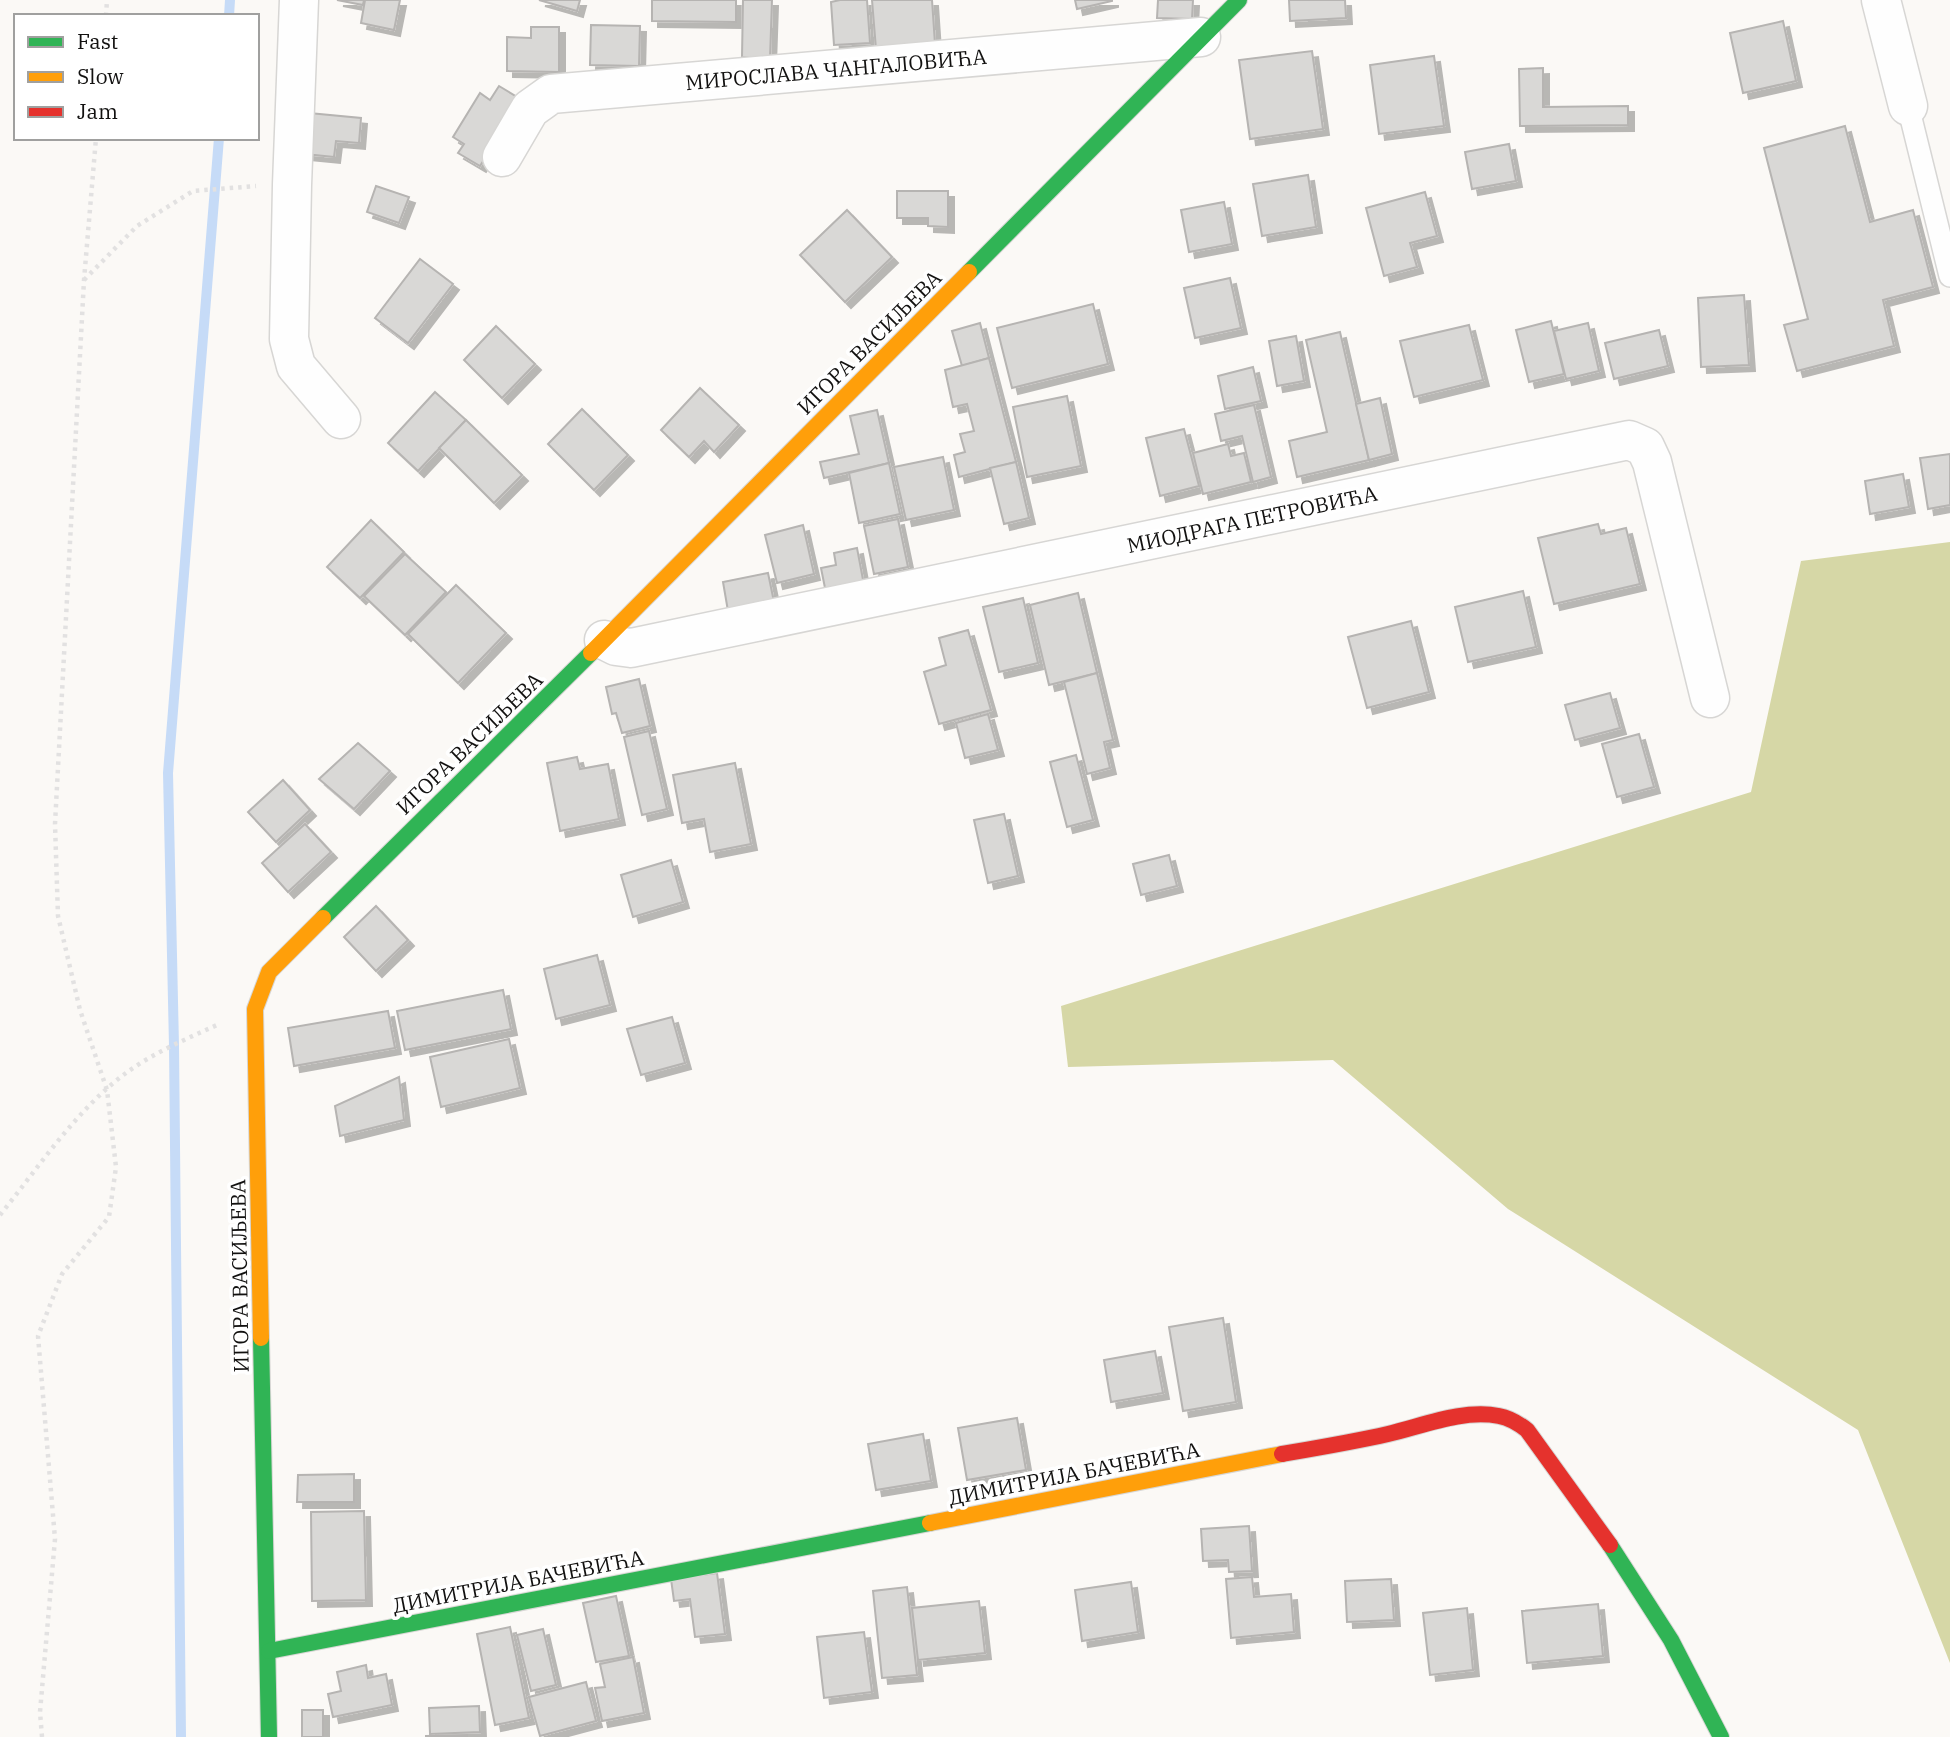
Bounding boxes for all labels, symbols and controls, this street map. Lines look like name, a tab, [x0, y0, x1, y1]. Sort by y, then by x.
legend	[14, 14, 259, 140]
text: Fast	[77, 27, 118, 55]
street label: МИРОСЛАВА ЧАНГАЛОВИЋА	[684, 42, 989, 96]
text: Slow	[77, 62, 124, 90]
text: Jam	[77, 97, 118, 125]
street label: ИГОРА ВАСИЉЕВА	[791, 263, 948, 420]
street label: МИОДРАГА ПЕТРОВИЋА	[1124, 479, 1380, 559]
street label: ИГОРА ВАСИЉЕВА	[390, 665, 549, 820]
street label: ИГОРА ВАСИЉЕВА	[223, 1178, 255, 1373]
street label: ДИМИТРИЈА БАЧЕВИЋА	[946, 1435, 1203, 1511]
street label: ДИМИТРИЈА БАЧЕВИЋА	[390, 1543, 647, 1619]

